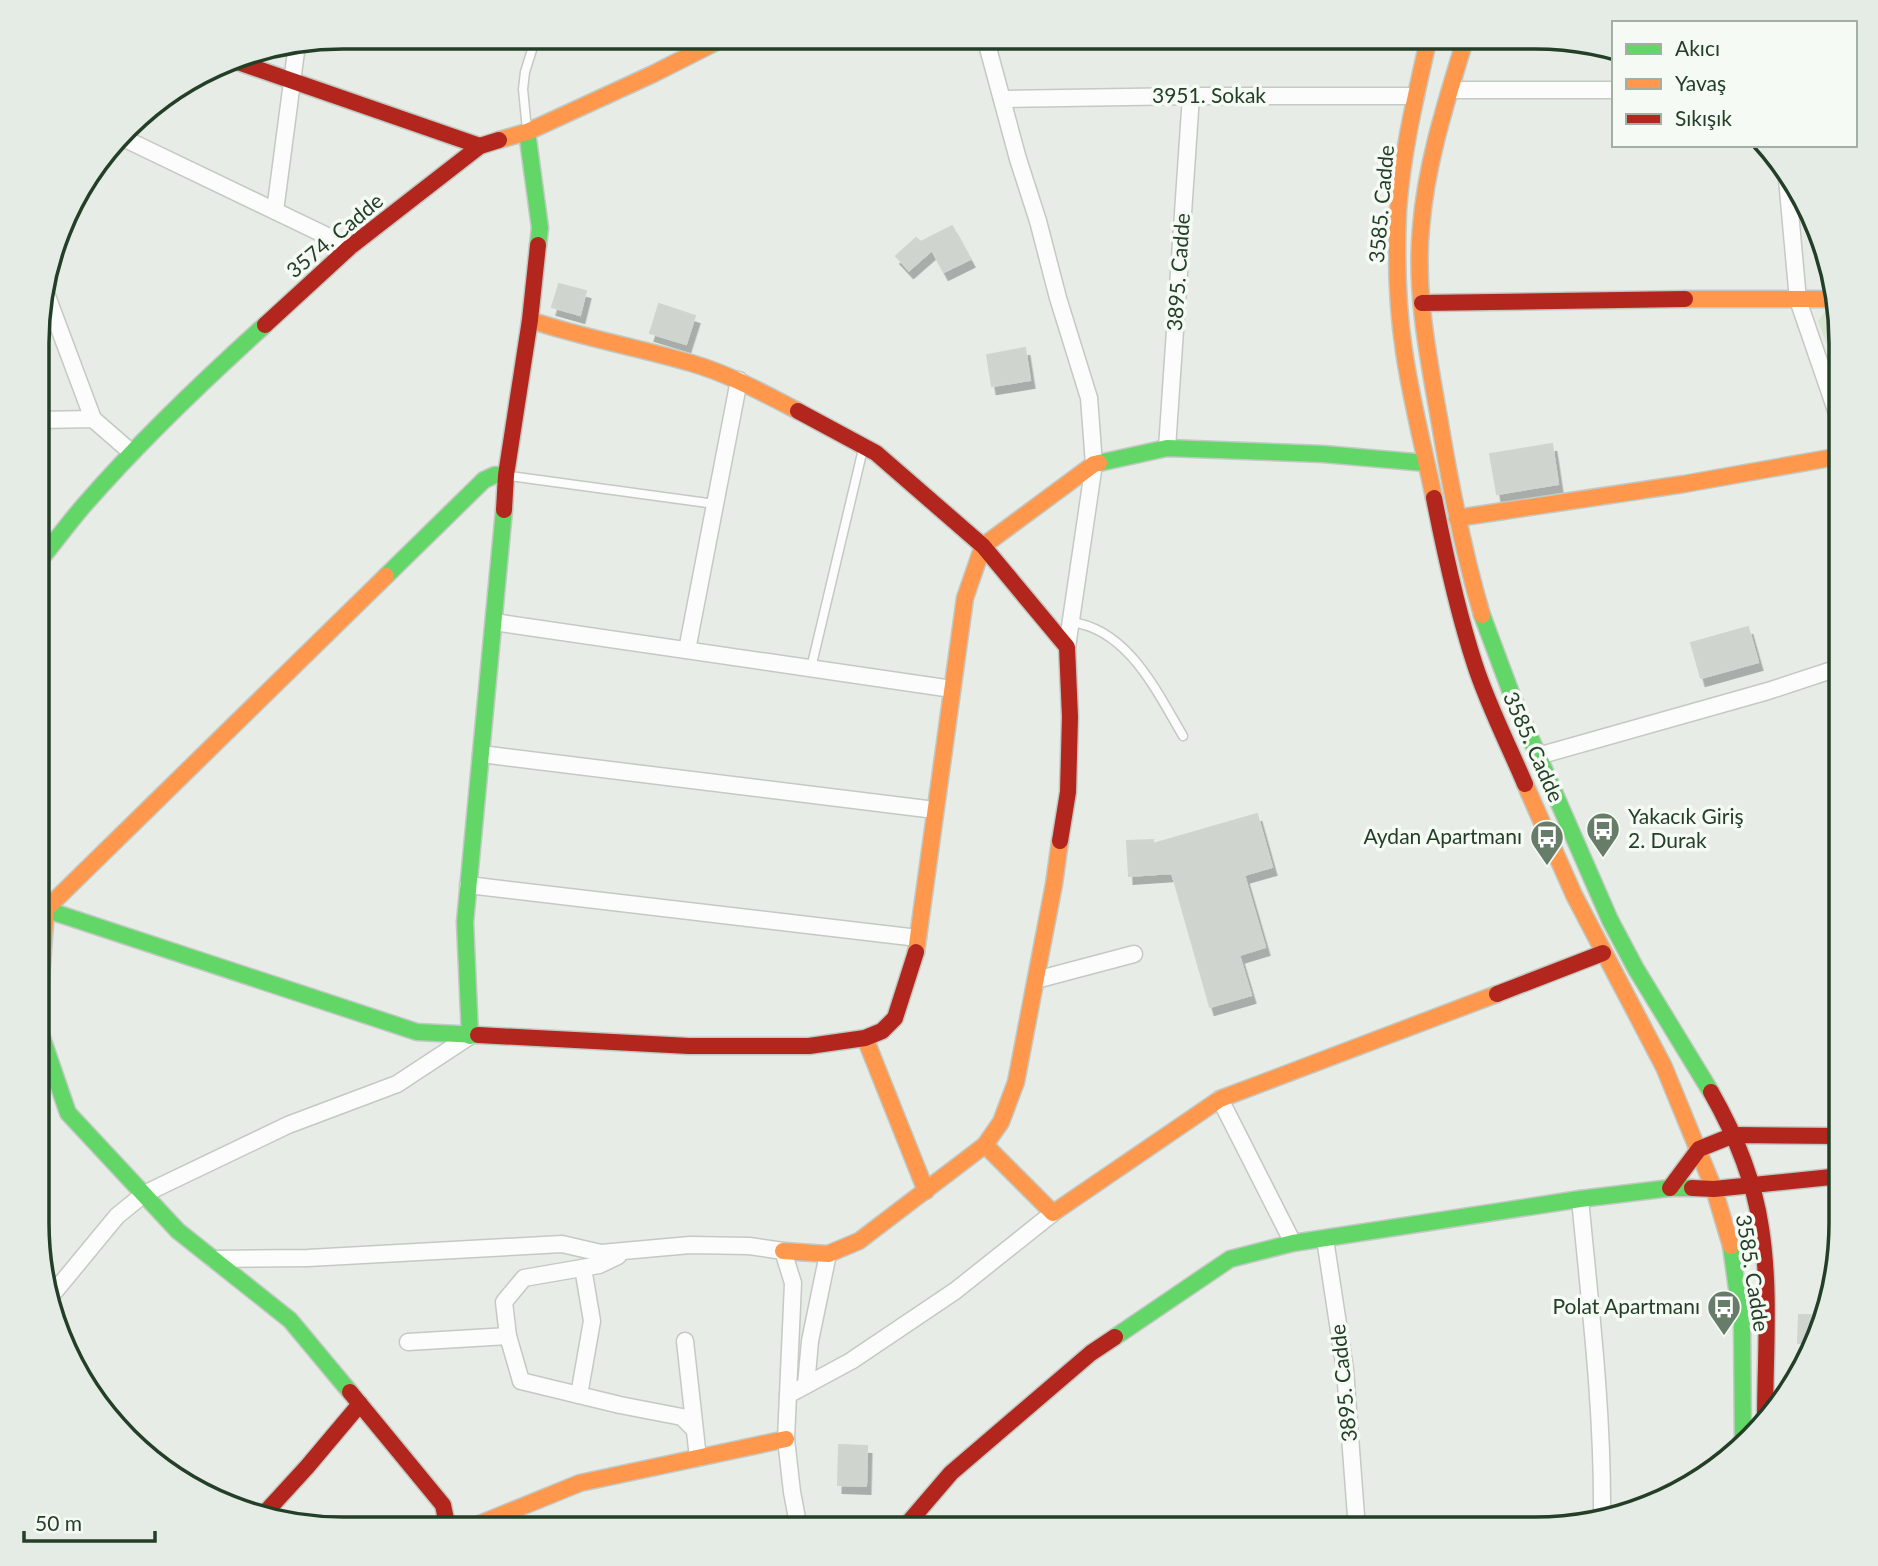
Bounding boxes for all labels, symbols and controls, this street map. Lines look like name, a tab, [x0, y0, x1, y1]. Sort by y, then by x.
legend	[1612, 21, 1857, 147]
text: Akıcı	[1675, 35, 1720, 60]
text: Yavaş	[1675, 70, 1726, 95]
street label: 3951. Sokak	[1152, 82, 1266, 107]
text: Sıkışık	[1675, 105, 1732, 130]
street label: 3585. Cadde	[1363, 144, 1398, 264]
street label: 3574. Cadde	[281, 187, 387, 282]
street label: 3895. Cadde	[1161, 212, 1194, 332]
street label: 3585. Cadde	[1499, 687, 1570, 805]
place label: Yakacık Giriş 2. Durak	[1628, 803, 1744, 852]
bus stop icon: Yakacık Giriş 2. Durak	[1584, 810, 1622, 859]
bus stop icon: Aydan Apartmanı	[1528, 818, 1566, 867]
place label: Aydan Apartmanı	[1364, 823, 1522, 848]
street label: 3585. Cadde	[1732, 1212, 1775, 1333]
bus stop icon: Polat Apartmanı	[1705, 1288, 1743, 1337]
place label: Polat Apartmanı	[1553, 1293, 1700, 1318]
street label: 3895. Cadde	[1324, 1323, 1361, 1443]
scale bar	[24, 1500, 156, 1544]
text: 50 m	[35, 1510, 82, 1535]

